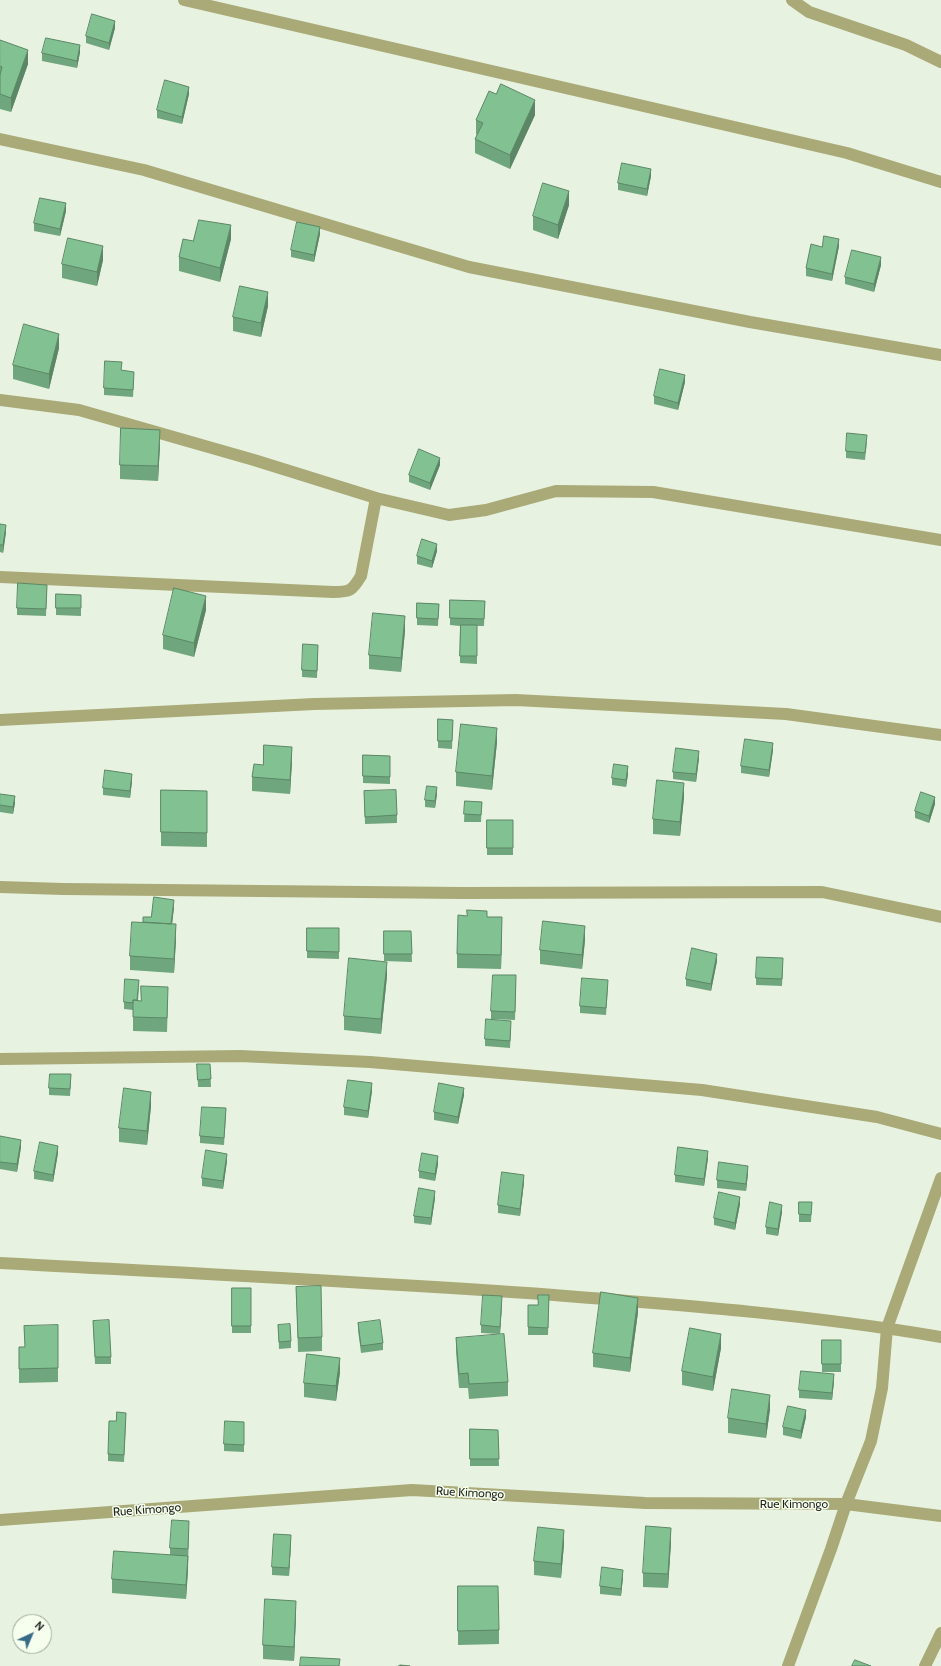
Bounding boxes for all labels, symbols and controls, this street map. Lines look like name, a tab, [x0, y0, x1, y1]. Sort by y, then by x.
street label: Rue Kimongo	[436, 1484, 504, 1502]
street label: Rue Kimongo	[760, 1497, 828, 1511]
street label: Rue Kimongo	[112, 1500, 182, 1520]
north arrow	[12, 1614, 52, 1654]
text: N	[32, 1618, 47, 1634]

